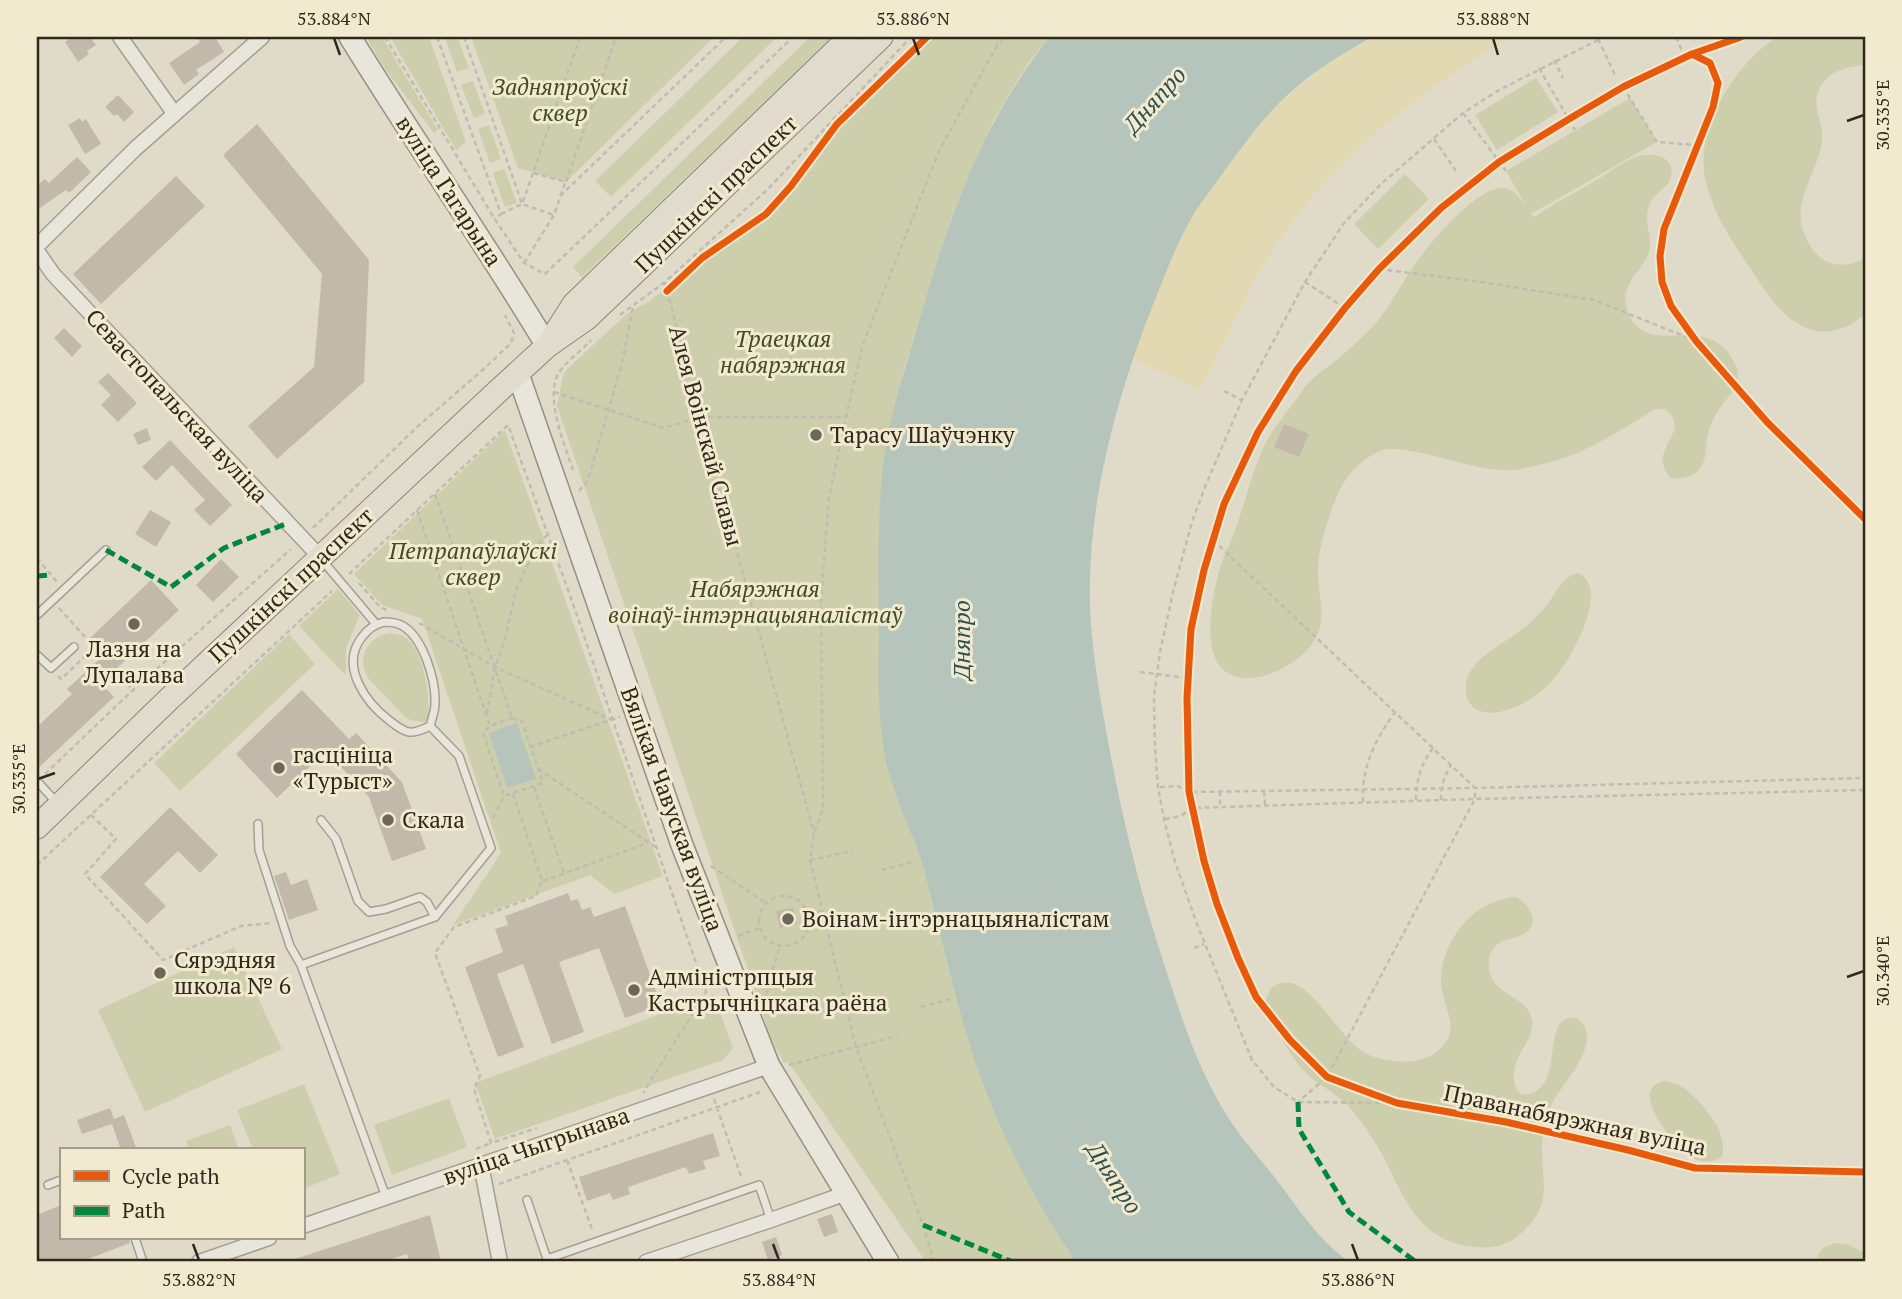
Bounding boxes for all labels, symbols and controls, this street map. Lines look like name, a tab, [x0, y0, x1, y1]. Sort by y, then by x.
text: 53.884°N	[297, 6, 371, 30]
text: 53.886°N	[876, 6, 950, 30]
text: 53.888°N	[1456, 6, 1530, 30]
water label: Дняпро	[1114, 59, 1193, 141]
park label: Задняпроўскі сквер	[492, 71, 629, 128]
text: 30.335°E	[1870, 79, 1894, 151]
street label: Пушкінскі праспект	[628, 108, 804, 279]
street label: вуліца Гагарына	[389, 109, 510, 272]
street label: Севастопальская вуліца	[79, 302, 276, 510]
street label: Алея Воінскай Славы	[662, 322, 751, 550]
park label: Траецкая набярэжная	[720, 323, 846, 380]
place label: Тарасу Шаўчэнку	[830, 419, 1015, 450]
marker: Тарасу Шаўчэнку	[808, 427, 824, 443]
street label: Пушкінскі праспект	[201, 500, 380, 669]
park label: Петрапаўлаўскі сквер	[388, 535, 558, 592]
park label: Набярэжная воінаў-інтэрнацыяналістаў	[608, 573, 902, 630]
water label: Дняпро	[945, 600, 977, 682]
marker: Лазня на Лупалава	[126, 616, 142, 632]
place label: Лазня на Лупалава	[83, 633, 184, 690]
street label: Вялікая Чавуская вуліца	[614, 682, 731, 936]
place label: гасцініца «Турыст»	[293, 739, 393, 796]
text: 30.335°E	[6, 743, 30, 815]
marker: гасцініца «Турыст»	[271, 760, 287, 776]
place label: Скала	[402, 804, 465, 835]
marker: Скала	[380, 812, 396, 828]
place label: Воінам-інтэрнацыяналістам	[802, 903, 1109, 934]
marker: Воінам-інтэрнацыяналістам	[780, 911, 796, 927]
text: 30.340°E	[1870, 935, 1894, 1007]
place label: Сярэдняя школа № 6	[174, 944, 291, 1001]
place label: Адміністрпцыя Кастрычніцкага раёна	[648, 961, 888, 1018]
marker: Сярэдняя школа № 6	[152, 965, 168, 981]
marker: Адміністрпцыя Кастрычніцкага раёна	[626, 982, 642, 998]
street label: Праванабярэжная вуліца	[1441, 1077, 1710, 1163]
street label: вуліца Чыгрынава	[438, 1099, 634, 1192]
water label: Дняпро	[1079, 1133, 1150, 1220]
legend	[60, 1148, 304, 1240]
text: Cycle path	[122, 1162, 220, 1190]
text: Path	[122, 1196, 165, 1224]
text: 53.882°N	[162, 1267, 236, 1291]
text: 53.884°N	[742, 1267, 816, 1291]
text: 53.886°N	[1321, 1267, 1395, 1291]

